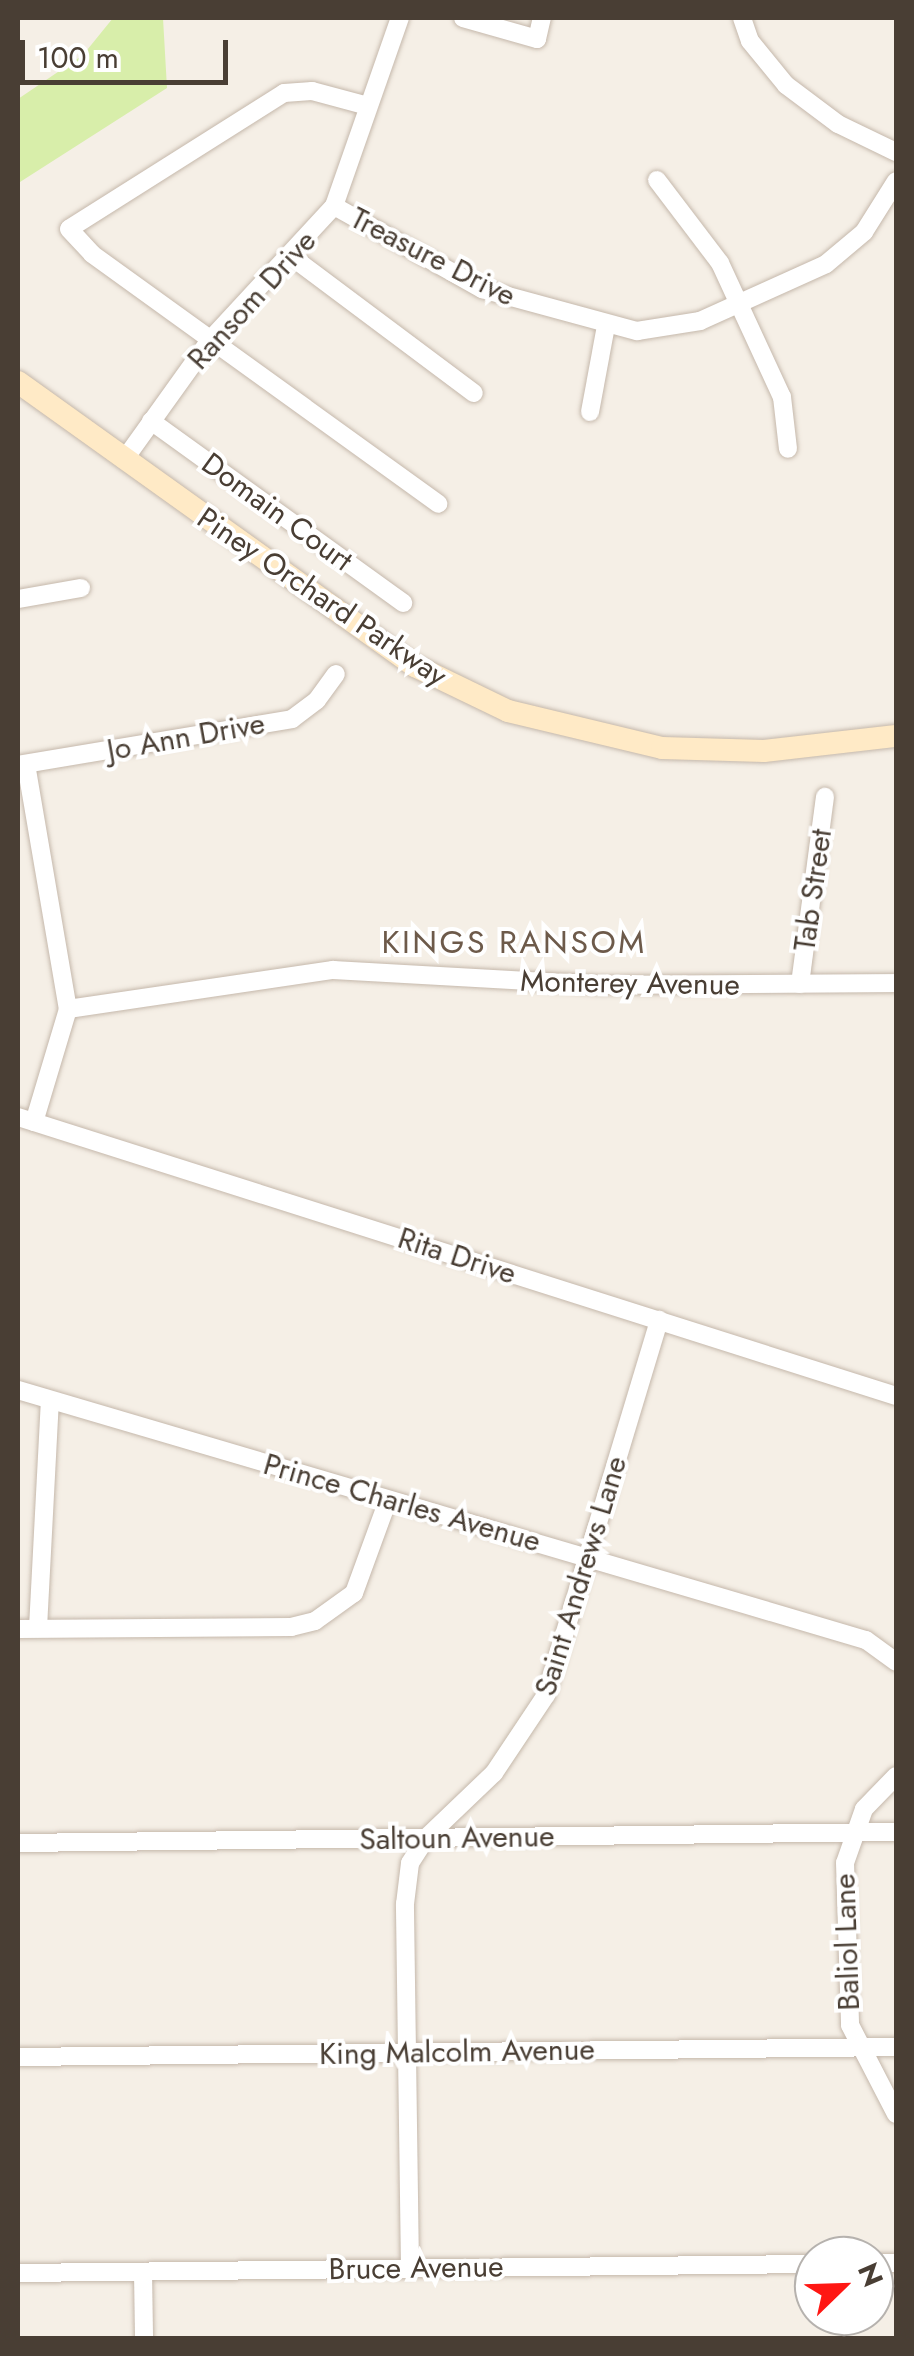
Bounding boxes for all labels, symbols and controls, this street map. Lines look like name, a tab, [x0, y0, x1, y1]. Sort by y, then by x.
scale bar	[25, 20, 232, 82]
text: 100 m	[37, 36, 119, 79]
street label: Treasure Drive	[345, 200, 521, 314]
street label: Ransom Drive	[180, 223, 324, 377]
street label: Domain Court	[195, 445, 359, 579]
street label: Piney Orchard Parkway	[190, 500, 454, 694]
street label: Jo Ann Drive	[104, 705, 268, 769]
street label: Tab Street	[787, 827, 839, 953]
district label: KINGS RANSOM	[381, 923, 647, 961]
street label: Monterey Avenue	[520, 963, 740, 1003]
street label: Rita Drive	[393, 1220, 521, 1292]
street label: Prince Charles Avenue	[259, 1446, 545, 1560]
street label: Saint Andrews Lane	[527, 1452, 635, 1700]
street label: Saltoun Avenue	[359, 1818, 555, 1858]
street label: Baliol Lane	[827, 1873, 867, 2011]
street label: King Malcolm Avenue	[319, 2032, 595, 2072]
north arrow	[794, 2236, 894, 2336]
street label: Bruce Avenue	[328, 2248, 504, 2288]
text: N	[847, 2257, 893, 2293]

